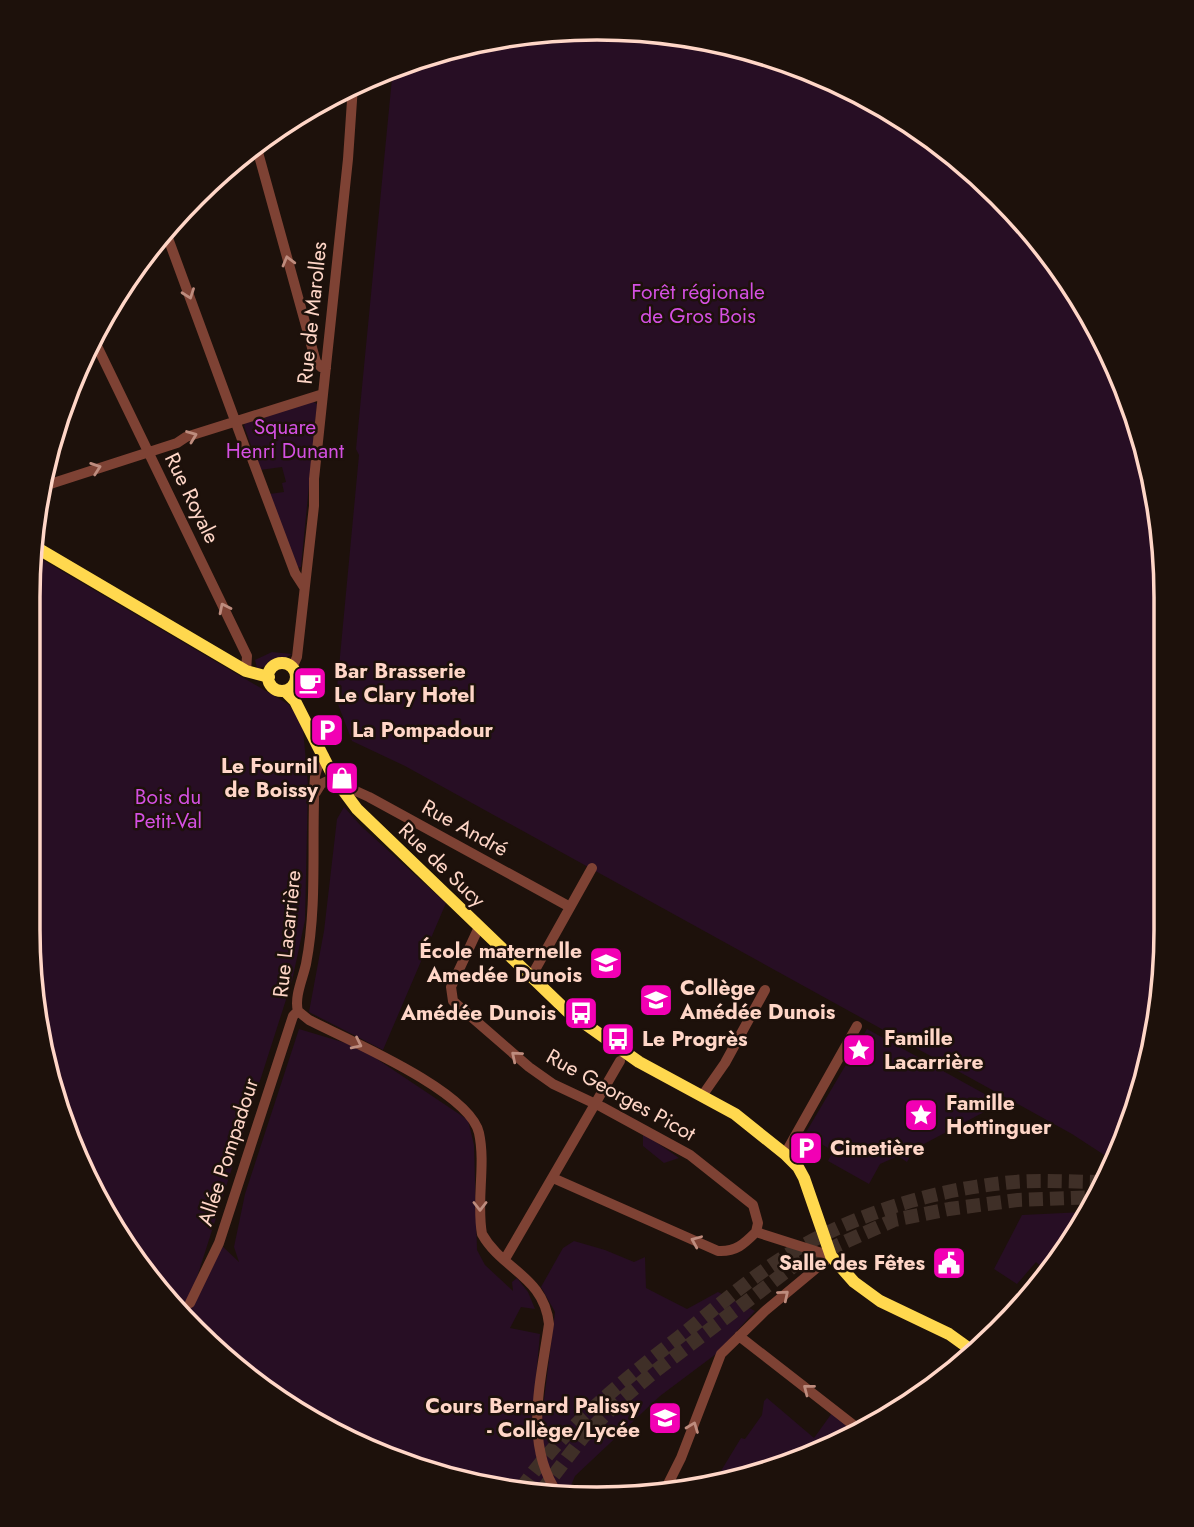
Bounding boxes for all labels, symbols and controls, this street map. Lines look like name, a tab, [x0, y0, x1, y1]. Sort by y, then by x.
street label: Rue de Marolles	[290, 240, 334, 386]
one-way arrow	[282, 255, 296, 267]
park label: Forêt régionale de Gros Bois	[631, 277, 765, 331]
one-way arrow	[180, 287, 194, 299]
park label: Square Henri Dunant	[226, 412, 344, 466]
one-way arrow	[185, 430, 197, 444]
street label: Rue Royale	[157, 447, 227, 549]
one-way arrow	[89, 462, 101, 477]
one-way arrow	[218, 603, 232, 616]
place label: Bar Brasserie Le Clary Hotel	[334, 656, 475, 710]
cafe icon: Bar Brasserie Le Clary Hotel	[291, 664, 329, 702]
parking icon: La Pompadour	[308, 711, 346, 749]
place label: La Pompadour	[352, 715, 493, 745]
place label: Le Fournil de Boissy	[221, 751, 319, 805]
shop icon: Le Fournil de Boissy	[323, 759, 361, 797]
park label: Bois du Petit-Val	[134, 782, 202, 836]
street label: Rue André	[416, 792, 514, 864]
street label: Rue de Sucy	[392, 816, 493, 915]
street label: Rue Lacarrière	[265, 869, 309, 999]
place label: École maternelle Amedée Dunois	[419, 936, 582, 990]
school or university icon: École maternelle Amedée Dunois	[587, 944, 625, 982]
place label: Collège Amédée Dunois	[679, 973, 836, 1027]
school or university icon: Collège Amédée Dunois	[637, 981, 675, 1019]
bus stop icon: Amédée Dunois	[562, 994, 600, 1032]
place label: Amédée Dunois	[400, 998, 556, 1028]
bus stop icon: Le Progrès	[599, 1020, 637, 1058]
place label: Famille Lacarrière	[884, 1023, 984, 1077]
place label: Le Progrès	[642, 1024, 748, 1054]
place icon: Famille Lacarrière	[840, 1031, 878, 1069]
one-way arrow	[350, 1035, 362, 1049]
street label: Rue Georges Picot	[541, 1042, 701, 1148]
one-way arrow	[512, 1052, 525, 1064]
street label: Allée Pompadour	[190, 1073, 266, 1230]
place label: Famille Hottinguer	[946, 1088, 1052, 1142]
place icon: Famille Hottinguer	[902, 1096, 940, 1134]
parking icon: Cimetière	[787, 1129, 825, 1167]
place label: Cimetière	[830, 1133, 925, 1163]
one-way arrow	[472, 1201, 488, 1212]
one-way arrow	[691, 1235, 704, 1249]
public building icon: Salle des Fêtes	[930, 1244, 968, 1282]
place label: Salle des Fêtes	[779, 1248, 925, 1278]
one-way arrow	[776, 1291, 789, 1303]
one-way arrow	[803, 1385, 815, 1398]
place label: Cours Bernard Palissy - Collège/Lycée	[425, 1391, 641, 1445]
school or university icon: Cours Bernard Palissy - Collège/Lycée	[646, 1399, 684, 1437]
one-way arrow	[684, 1422, 698, 1434]

